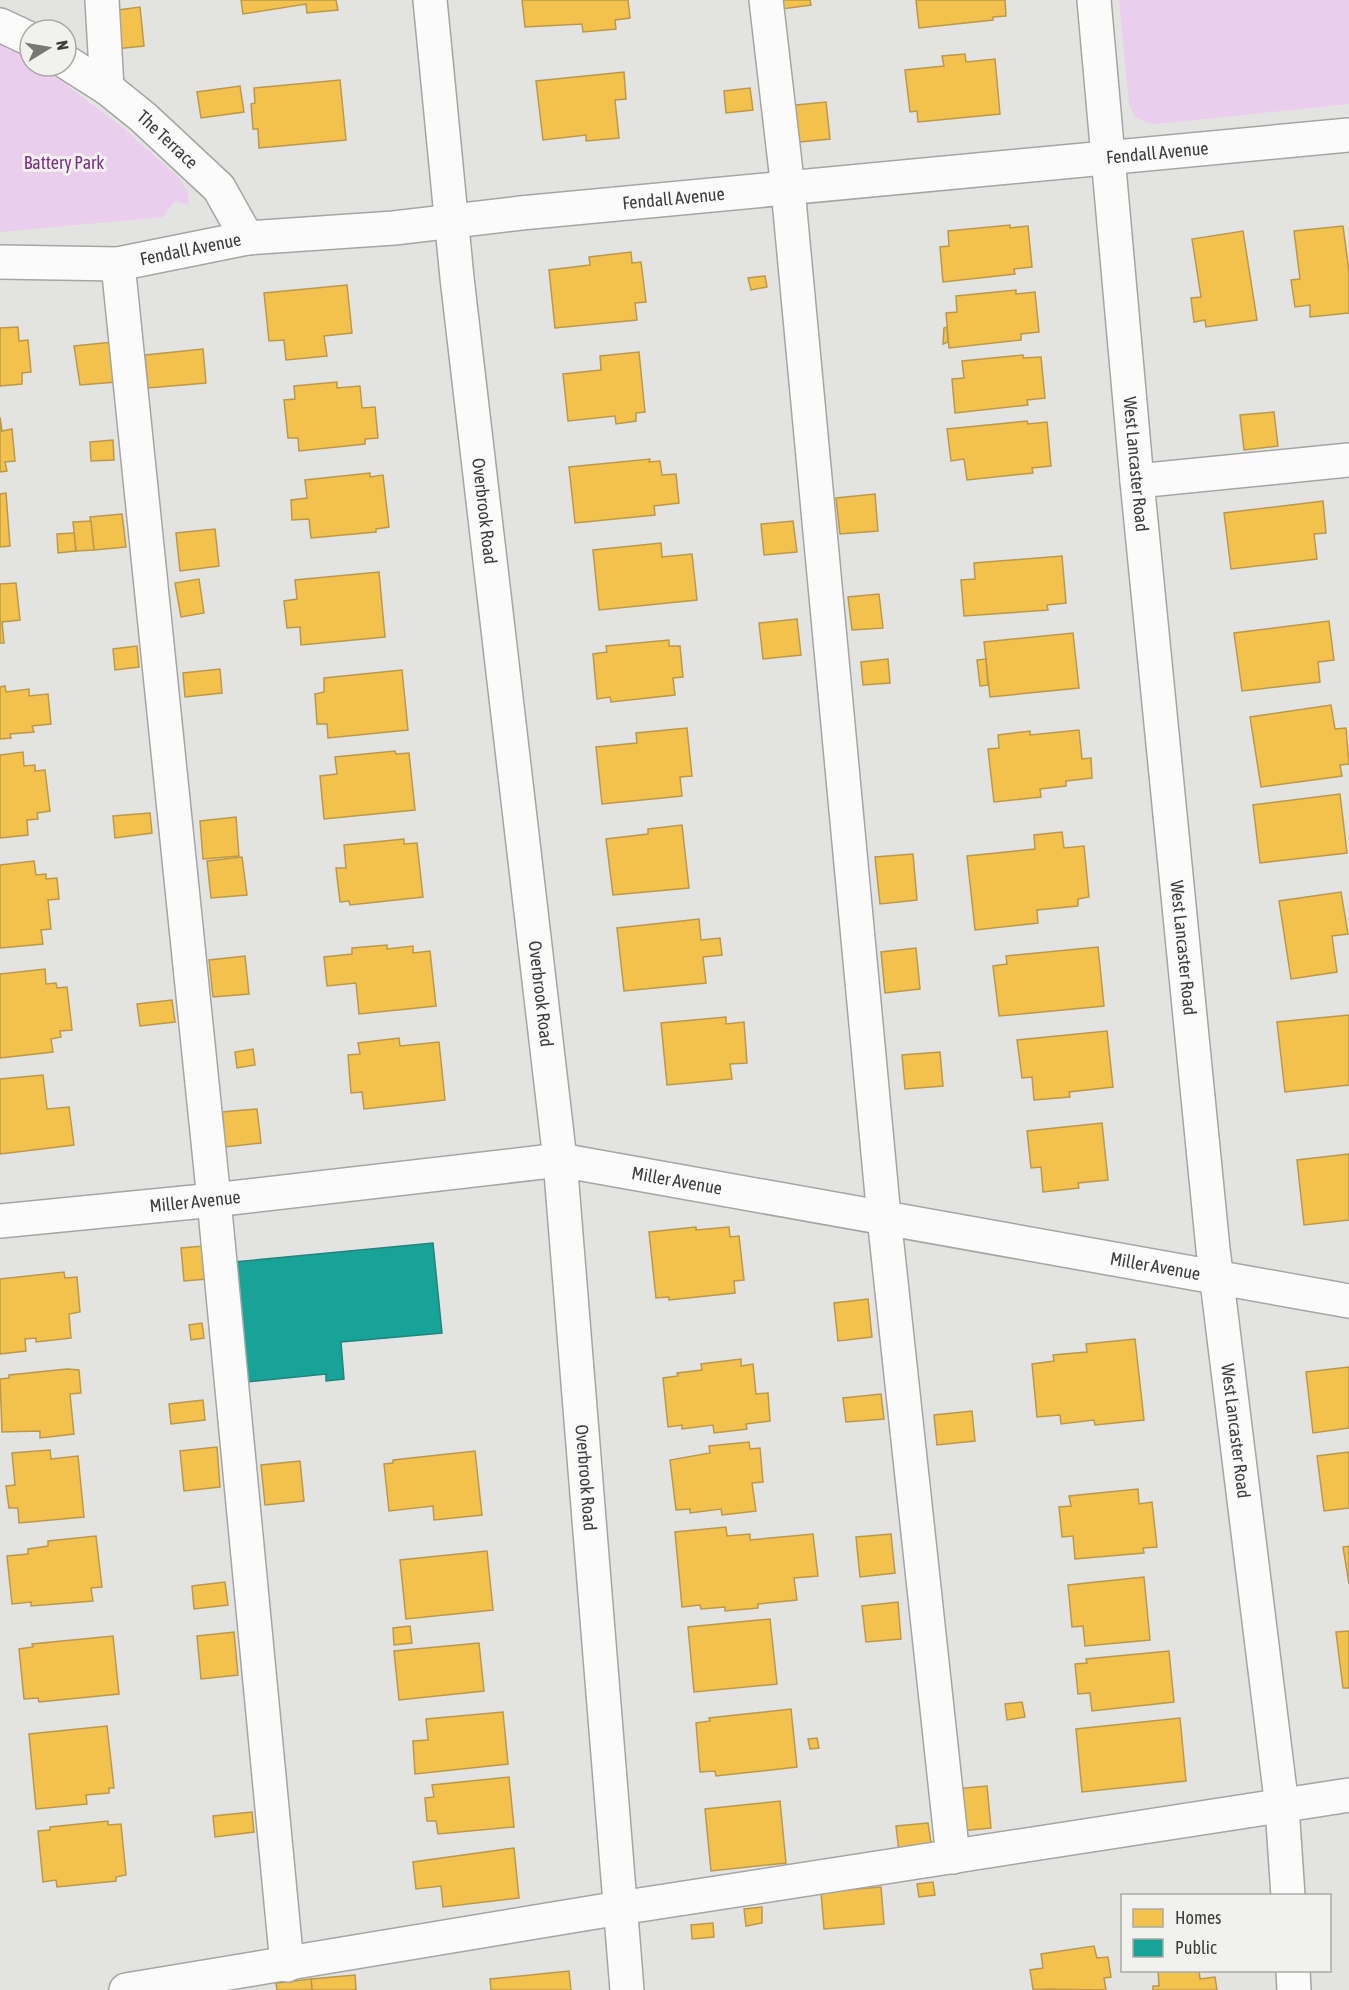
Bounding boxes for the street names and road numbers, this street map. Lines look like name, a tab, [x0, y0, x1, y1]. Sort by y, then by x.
street label: The Terrace	[133, 106, 202, 173]
street label: Fendall Avenue	[1105, 137, 1209, 168]
street label: Fendall Avenue	[621, 183, 726, 213]
street label: Fendall Avenue	[138, 228, 243, 269]
street label: West Lancaster Road	[1119, 396, 1153, 533]
street label: Overbrook Road	[468, 457, 501, 565]
street label: West Lancaster Road	[1167, 879, 1201, 1016]
street label: Overbrook Road	[524, 939, 558, 1048]
street label: Miller Avenue	[630, 1162, 724, 1199]
street label: Miller Avenue	[148, 1186, 242, 1216]
street label: Miller Avenue	[1108, 1248, 1202, 1284]
street label: West Lancaster Road	[1217, 1362, 1255, 1499]
street label: Overbrook Road	[571, 1424, 601, 1532]

